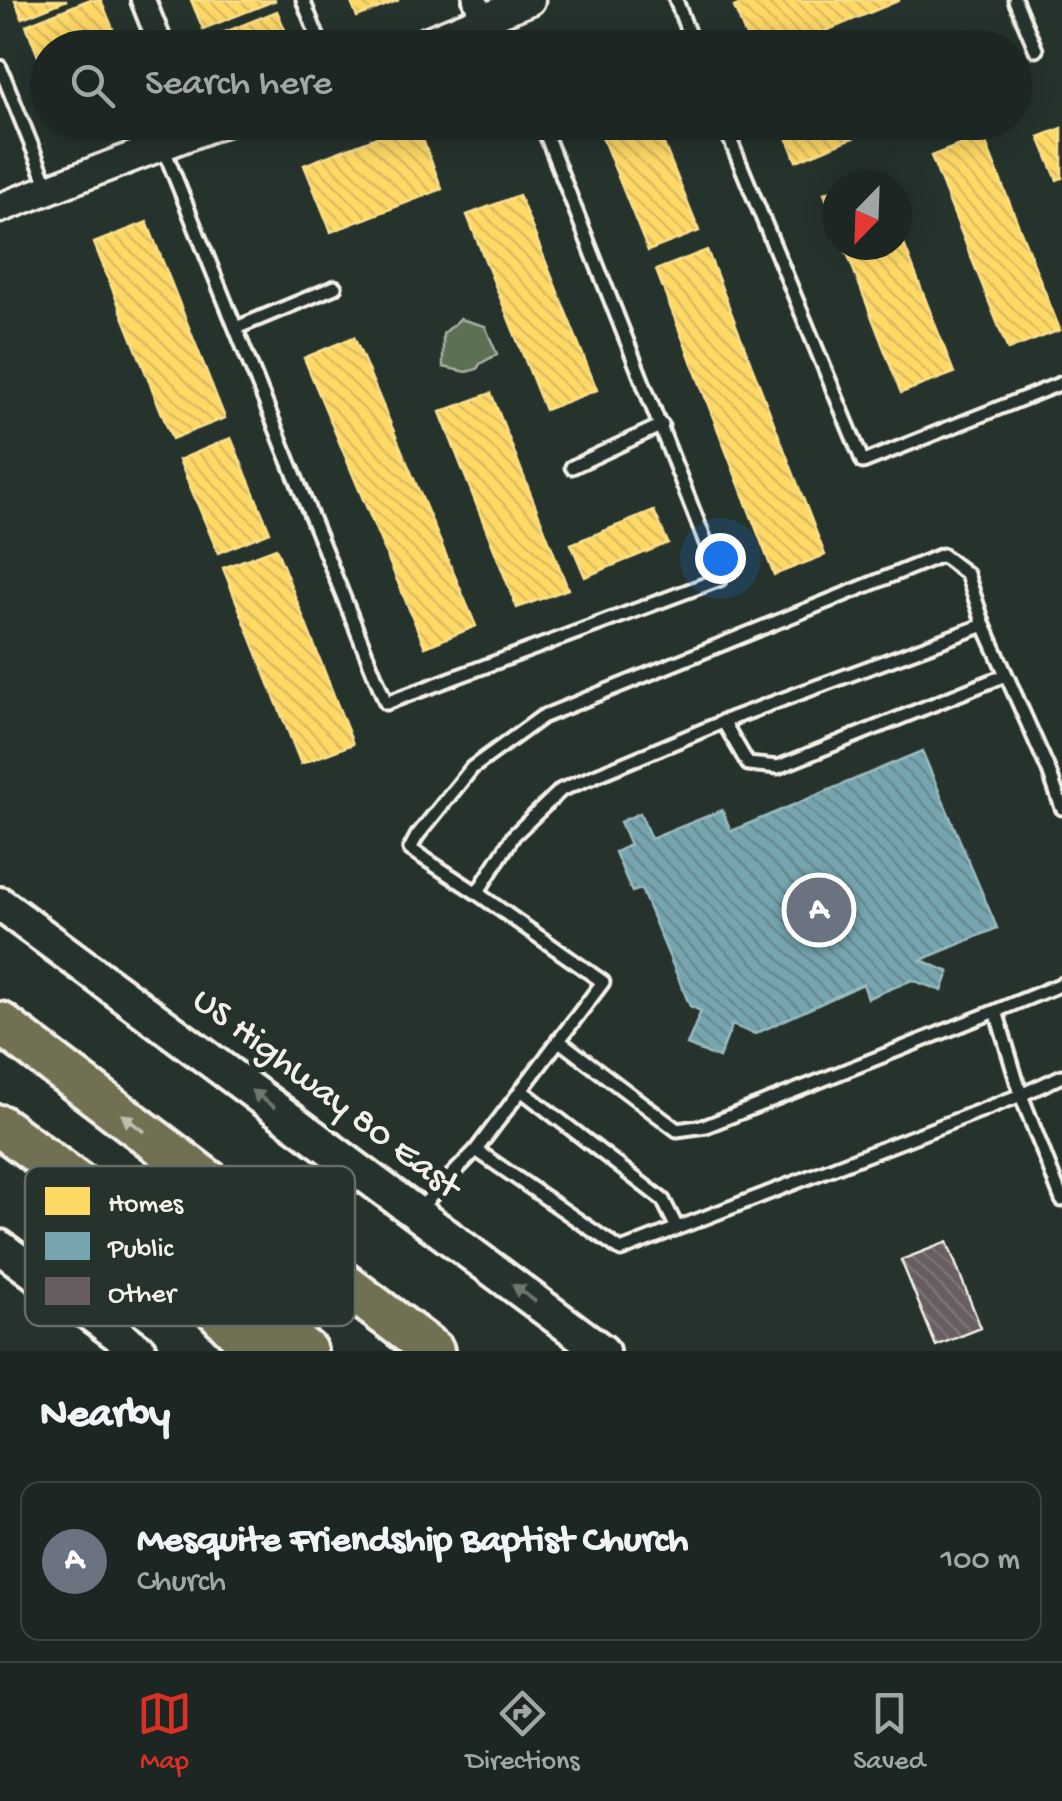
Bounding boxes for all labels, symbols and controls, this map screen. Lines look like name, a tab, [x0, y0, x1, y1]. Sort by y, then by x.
search box	[30, 30, 1032, 140]
icon: search	[65, 58, 120, 113]
text: Search here	[145, 63, 332, 107]
north arrow	[822, 170, 912, 260]
your location	[695, 533, 746, 584]
pin: A	[786, 872, 852, 948]
street label: US Highway 80 East	[182, 980, 471, 1212]
one-way arrow	[250, 1090, 276, 1110]
one-way arrow	[120, 1113, 146, 1133]
legend	[25, 1166, 355, 1326]
text: Homes	[108, 1189, 184, 1222]
text: Public	[107, 1234, 175, 1267]
text: Other	[108, 1279, 178, 1312]
one-way arrow	[511, 1283, 537, 1303]
text: Nearby	[40, 1392, 170, 1441]
text: Mesquite Friendship Baptist Church	[137, 1520, 688, 1564]
text: A	[65, 1542, 84, 1580]
text: 100 m	[940, 1542, 1020, 1580]
text: Church	[137, 1564, 226, 1602]
tab: Map	[137, 1686, 192, 1779]
tab: Directions	[466, 1686, 580, 1779]
tab: Saved	[853, 1686, 925, 1779]

